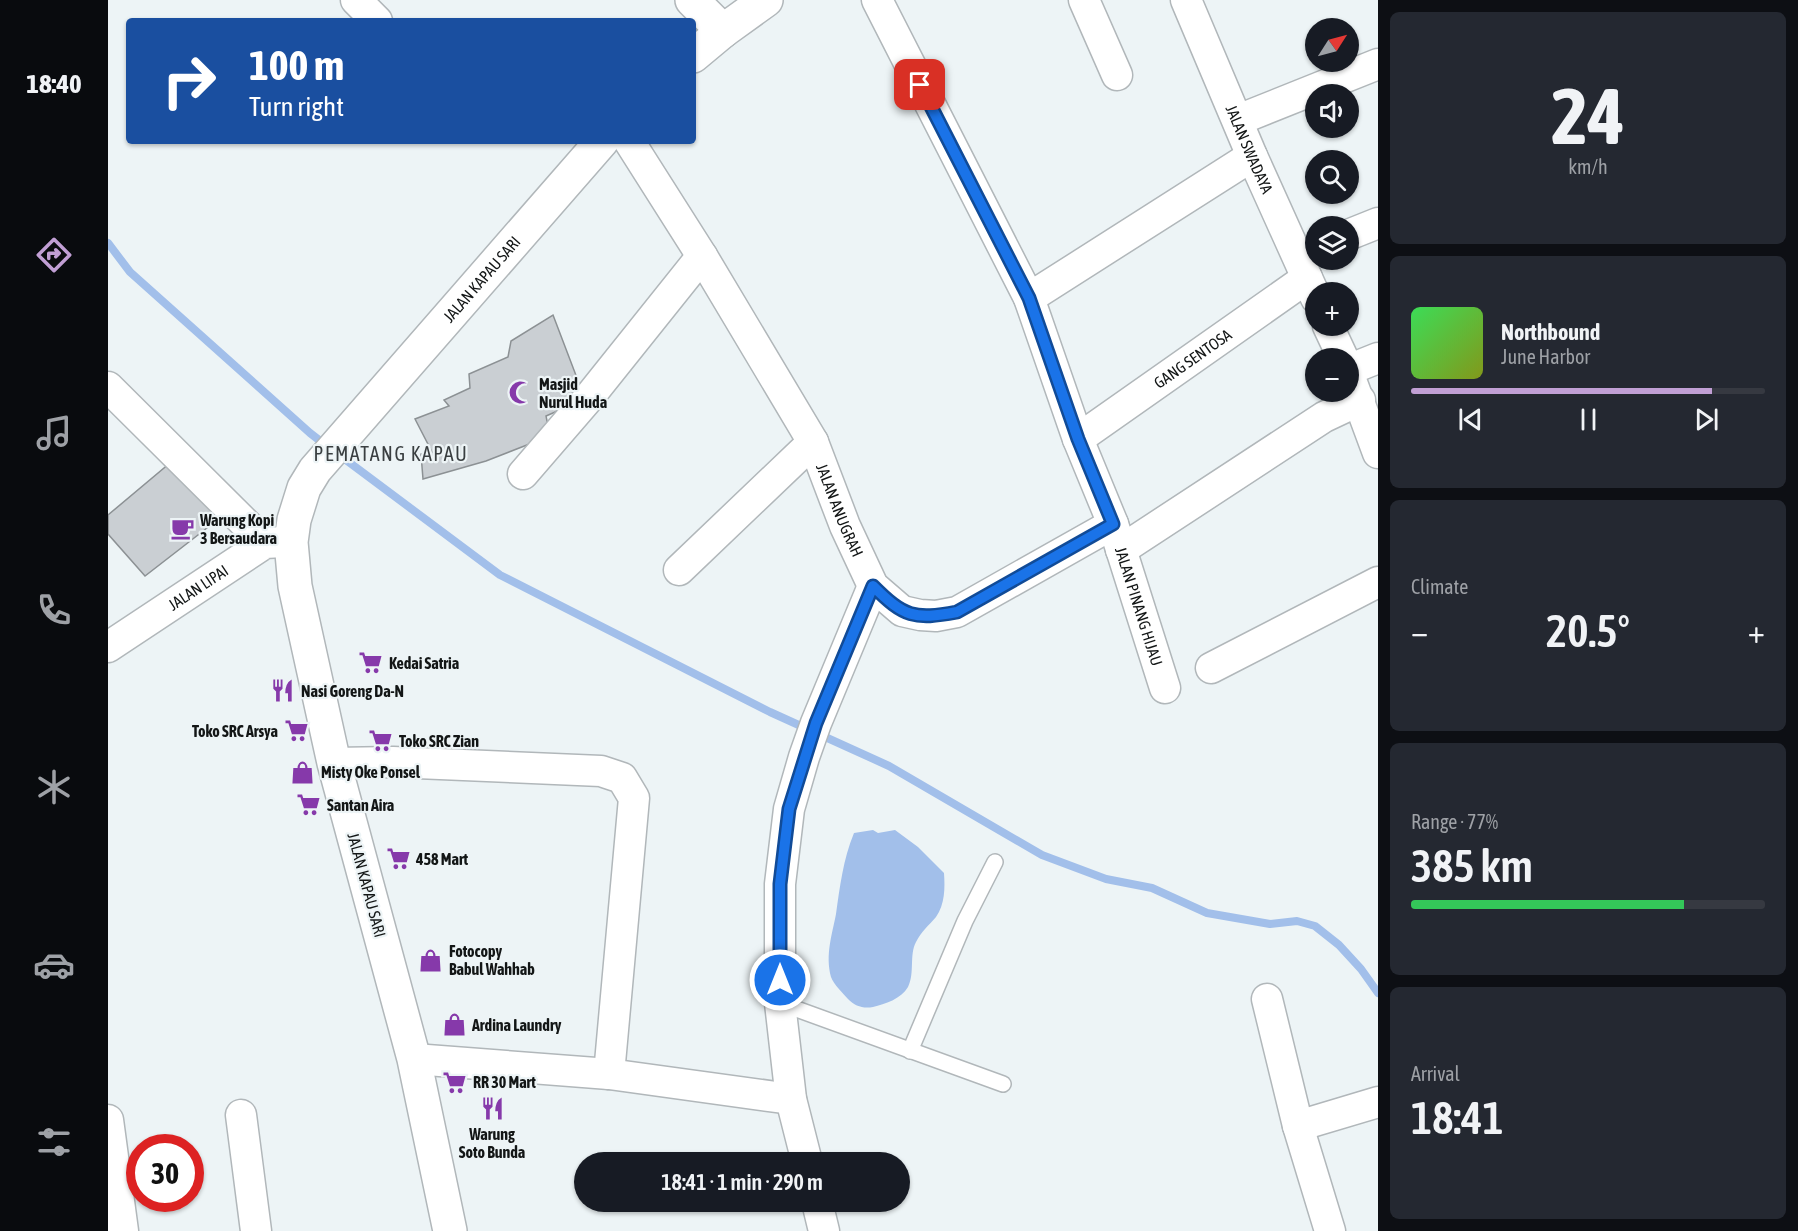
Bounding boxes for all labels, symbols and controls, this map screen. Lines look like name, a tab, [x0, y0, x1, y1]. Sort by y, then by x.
north arrow	[1305, 18, 1359, 72]
map controls	[1305, 18, 1359, 402]
text: 100 m	[249, 41, 344, 89]
icon: right	[150, 42, 228, 120]
pin	[894, 59, 945, 110]
text: 18:40	[26, 68, 82, 99]
icon: arrive	[903, 68, 936, 101]
text: 24	[1551, 71, 1625, 161]
button: sound	[1305, 84, 1359, 138]
text: Turn right	[249, 91, 344, 122]
street label: JALAN SWADAYA	[1222, 102, 1277, 196]
button: search	[1305, 150, 1359, 204]
text: km/h	[1568, 155, 1608, 178]
button: layers	[1305, 216, 1359, 270]
street label: JALAN KAPAU SARI	[439, 233, 524, 326]
icon: directions	[33, 234, 75, 276]
button: +	[1305, 282, 1359, 336]
text: Northbound	[1501, 319, 1600, 345]
street label: GANG SENTOSA	[1150, 325, 1235, 392]
text: June Harbor	[1501, 345, 1590, 368]
button: −	[1305, 348, 1359, 402]
place label: Masjid Nurul Huda	[539, 375, 607, 411]
mosque icon: Masjid Nurul Huda	[508, 380, 534, 406]
icon: previous	[1454, 403, 1487, 436]
icon: pause	[1572, 403, 1605, 436]
icon: next	[1690, 403, 1723, 436]
icon: music	[33, 412, 75, 454]
district label: PEMATANG KAPAU	[314, 442, 468, 465]
street label: JALAN ANUGRAH	[813, 461, 867, 560]
place label: Warung Kopi 3 Bersaudara	[199, 511, 277, 547]
cafe icon: Warung Kopi 3 Bersaudara	[169, 516, 195, 542]
street label: JALAN PINANG HIJAU	[1112, 544, 1166, 668]
street label: JALAN LIPAI	[165, 561, 231, 614]
text: Climate	[1411, 575, 1468, 598]
icon: phone	[33, 589, 75, 631]
text: 20.5°	[1546, 605, 1630, 657]
text: −	[1411, 612, 1428, 650]
text: +	[1748, 612, 1765, 650]
supermarket icon: Kedai Satria	[358, 650, 384, 676]
place label: Kedai Satria	[389, 654, 459, 672]
restaurant icon: Nasi Goreng Da-N	[270, 678, 296, 704]
place label: Nasi Goreng Da-N	[301, 682, 404, 700]
supermarket icon: Toko SRC Arsya	[283, 718, 309, 744]
place label: Toko SRC Arsya	[192, 722, 278, 740]
supermarket icon: Toko SRC Zian	[368, 728, 394, 754]
place label: Toko SRC Zian	[399, 732, 479, 750]
shop icon: Misty Oke Ponsel	[290, 759, 316, 785]
place label: Misty Oke Ponsel	[321, 763, 421, 781]
icon: climate	[33, 766, 75, 808]
supermarket icon: Santan Aira	[296, 792, 322, 818]
place label: Santan Aira	[327, 796, 394, 814]
text: Range · 77%	[1411, 810, 1498, 833]
street label: JALAN KAPAU SARI	[344, 831, 390, 939]
text: 385 km	[1411, 840, 1533, 892]
supermarket icon: 458 Mart	[385, 846, 411, 872]
place label: 458 Mart	[415, 850, 468, 868]
place label: Fotocopy Babul Wahhab	[449, 942, 535, 978]
icon: car	[33, 944, 75, 986]
shop icon: Fotocopy Babul Wahhab	[418, 947, 444, 973]
position arrow	[748, 948, 812, 1012]
shop icon: Ardina Laundry	[441, 1012, 467, 1038]
place label: Ardina Laundry	[471, 1016, 562, 1034]
text: Arrival	[1411, 1062, 1460, 1085]
supermarket icon: RR 30 Mart	[442, 1069, 468, 1095]
place label: RR 30 Mart	[473, 1073, 536, 1091]
text: 18:41	[1411, 1092, 1504, 1144]
restaurant icon: Warung Soto Bunda	[479, 1096, 505, 1122]
icon: filters	[33, 1121, 75, 1163]
place label: Warung Soto Bunda	[459, 1125, 525, 1161]
speed limit sign: 30	[126, 1134, 204, 1212]
text: 18:41 · 1 min · 290 m	[661, 1169, 823, 1195]

